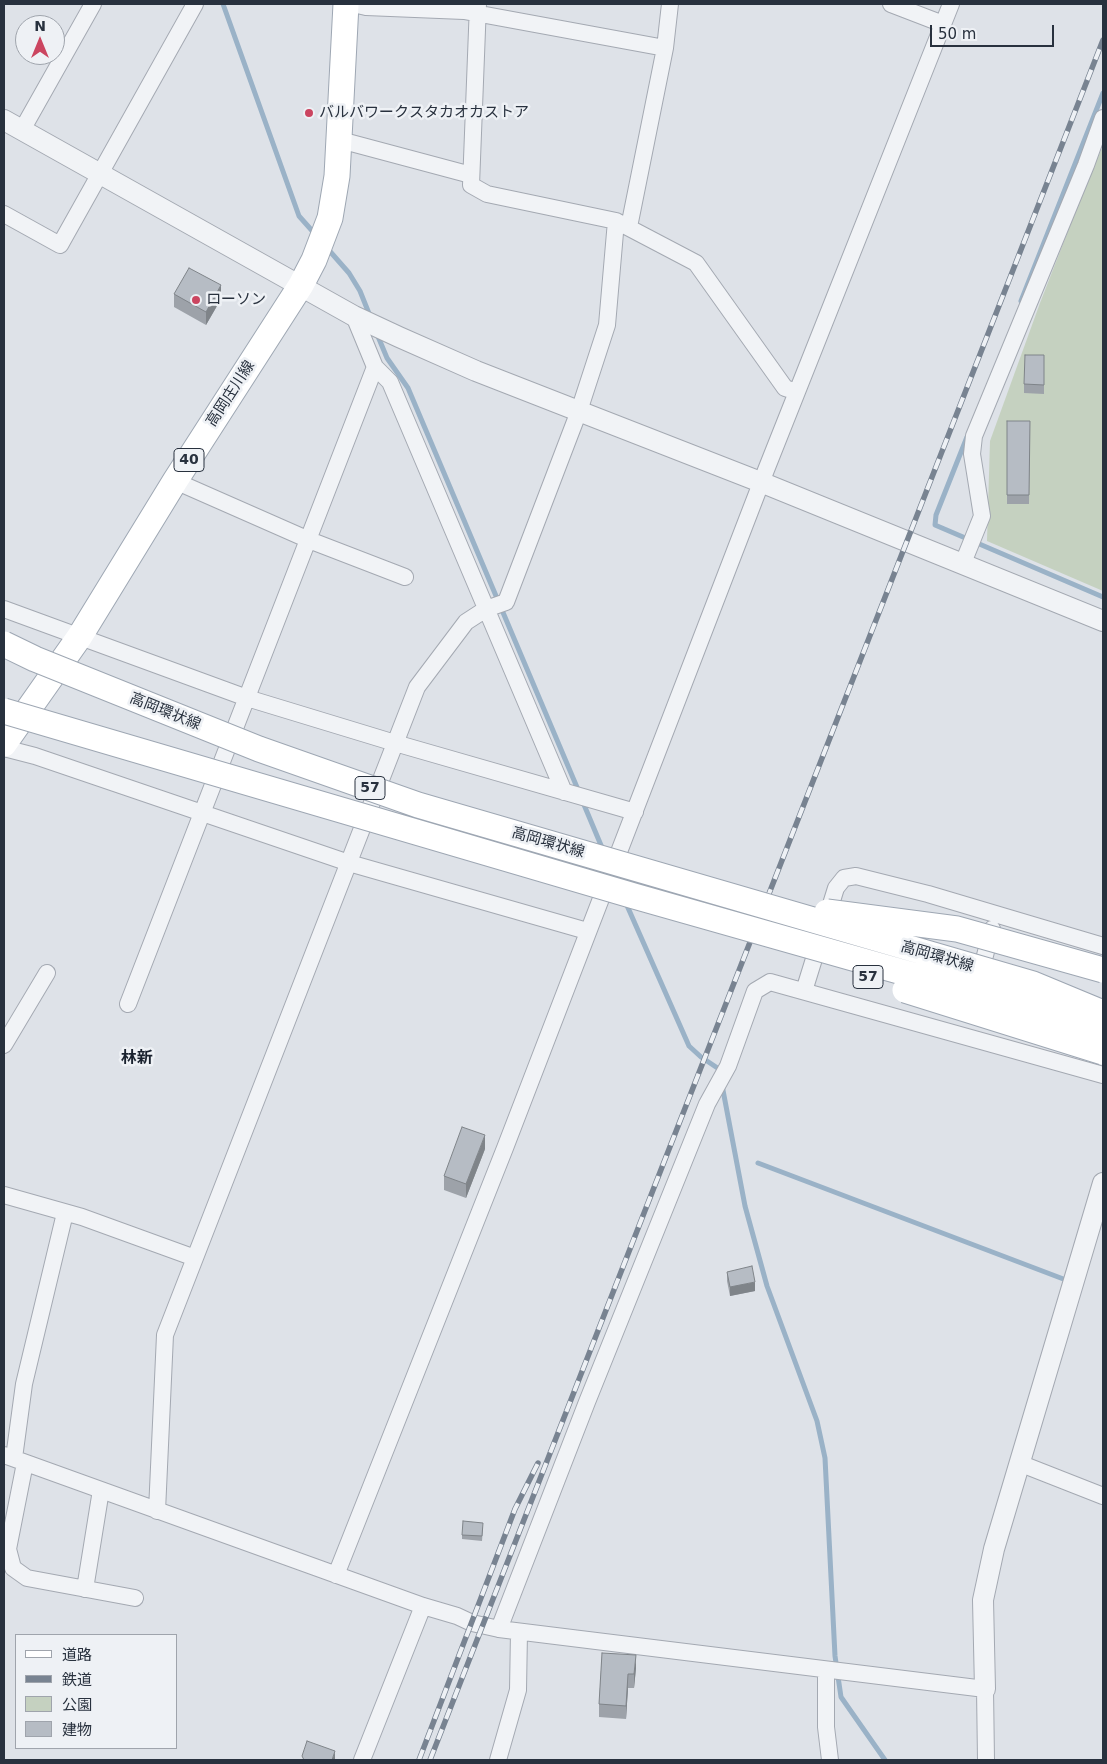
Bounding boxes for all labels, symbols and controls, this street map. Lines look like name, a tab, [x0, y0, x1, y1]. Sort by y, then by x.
north arrow	[15, 15, 65, 65]
scale bar	[932, 15, 1056, 47]
text: N	[34, 18, 46, 34]
text: 50 m	[938, 25, 976, 43]
place label: バルバワークスタカオカストア	[319, 104, 529, 122]
marker: バルバワークスタカオカストア	[303, 107, 315, 119]
place label: ローソン	[206, 291, 266, 309]
marker: ローソン	[190, 294, 202, 306]
street label: 高岡庄川線	[203, 358, 259, 430]
road number: 40	[174, 448, 204, 472]
street label: 高岡環状線	[127, 690, 203, 734]
road number: 57	[355, 776, 385, 800]
street label: 高岡環状線	[509, 824, 587, 862]
street label: 高岡環状線	[898, 938, 976, 976]
road number: 57	[853, 966, 883, 989]
district label: 林新	[121, 1049, 153, 1069]
legend	[15, 1634, 178, 1749]
text: 道路	[62, 1646, 92, 1664]
text: 鉄道	[62, 1671, 92, 1689]
text: 公園	[62, 1696, 92, 1714]
text: 建物	[62, 1721, 92, 1739]

